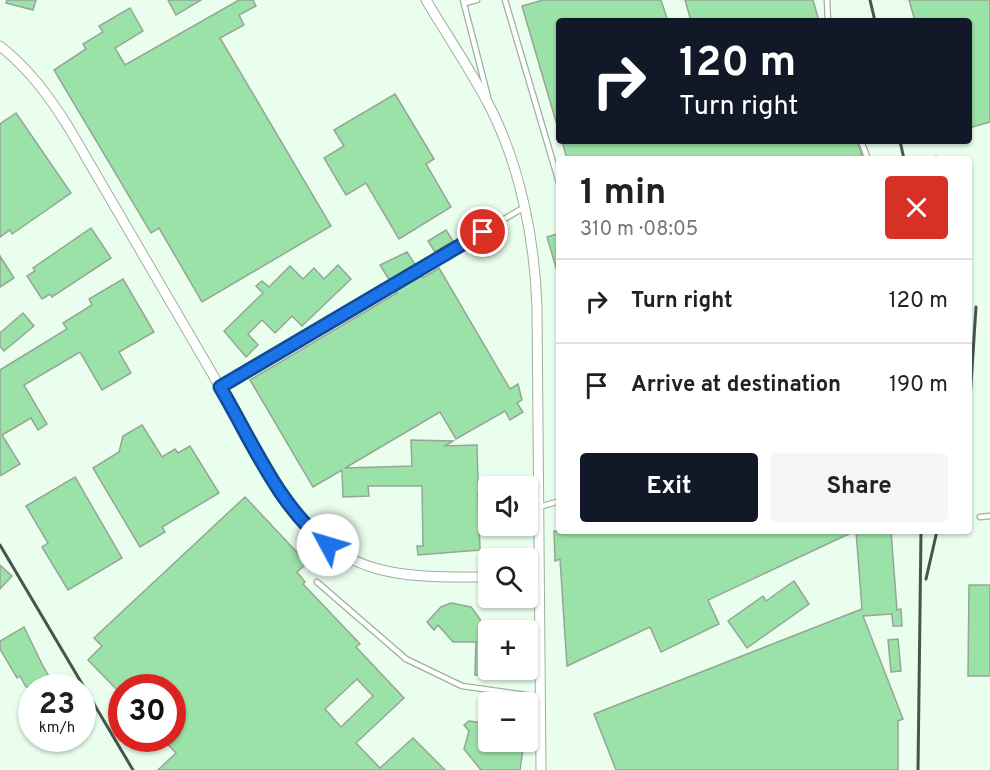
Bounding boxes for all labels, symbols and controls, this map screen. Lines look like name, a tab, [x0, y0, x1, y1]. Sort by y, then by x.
text: 120 m	[679, 38, 796, 91]
icon: right	[580, 42, 658, 120]
text: Turn right	[679, 90, 798, 124]
text: 1 min	[580, 171, 666, 217]
button: close	[885, 176, 948, 239]
pin	[457, 206, 508, 257]
icon: arrive	[466, 215, 499, 248]
text: 310 m · 08:05	[580, 217, 698, 243]
icon: right	[580, 285, 613, 318]
text: Turn right	[631, 288, 733, 315]
text: 120 m	[888, 288, 948, 315]
icon: arrive	[580, 369, 613, 402]
text: Arrive at destination	[631, 372, 841, 399]
text: 190 m	[889, 372, 948, 399]
button: Exit	[580, 453, 758, 522]
button: Share	[770, 453, 948, 522]
map controls	[478, 476, 538, 752]
button: sound	[478, 476, 538, 536]
position arrow	[296, 513, 360, 577]
button: search	[478, 548, 538, 608]
button: +	[478, 620, 538, 680]
speed limit sign: 30	[108, 674, 186, 752]
text: 23	[39, 687, 75, 724]
button: −	[478, 692, 538, 752]
text: km/h	[39, 719, 75, 738]

